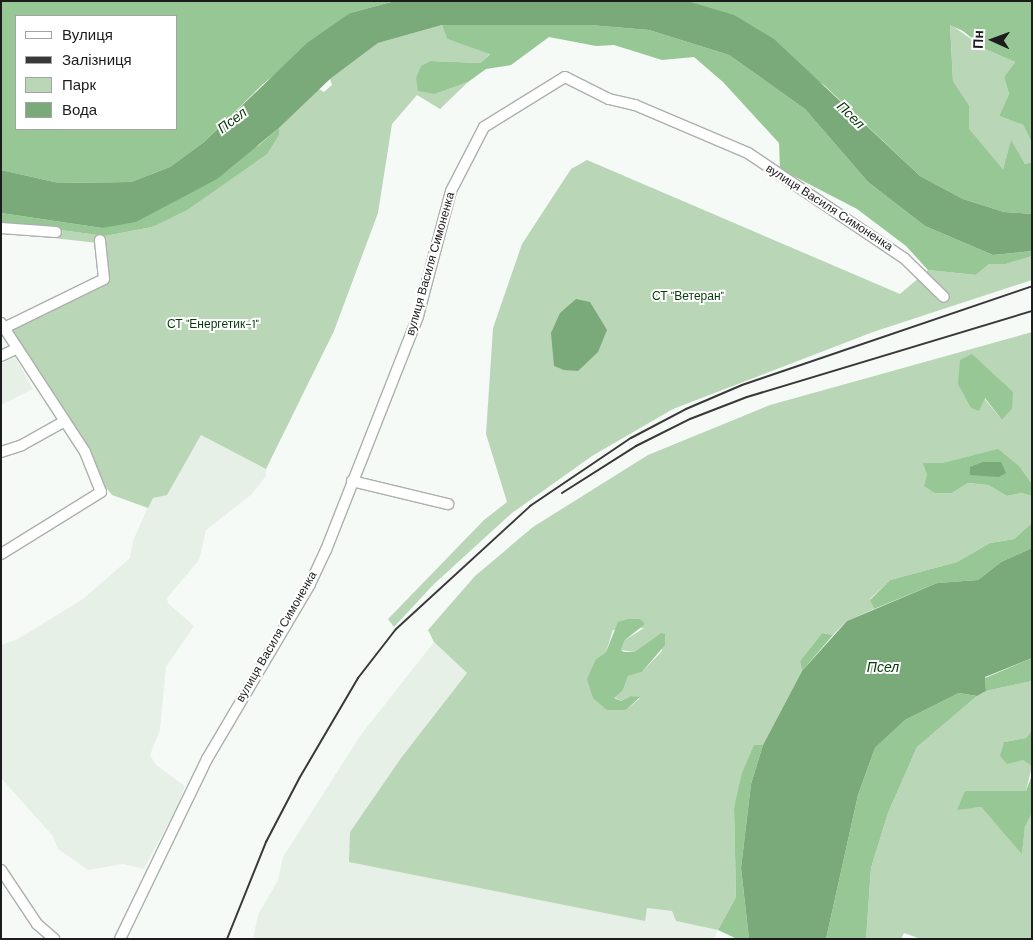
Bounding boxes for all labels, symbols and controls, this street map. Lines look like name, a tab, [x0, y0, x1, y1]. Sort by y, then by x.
legend	[15, 15, 178, 130]
north arrow	[968, 15, 1018, 65]
text: Вулиця	[62, 25, 113, 45]
text: Пн	[969, 30, 987, 49]
text: Залізниця	[62, 50, 132, 70]
text: Парк	[62, 75, 96, 95]
water label: Псел	[834, 98, 868, 132]
text: Вода	[62, 100, 97, 120]
water label: Псел	[214, 104, 250, 136]
street label: вулиця Василя Симоненка	[763, 161, 895, 255]
street label: вулиця Василя Симоненка	[404, 191, 458, 337]
park label: СТ "Ветеран"	[652, 290, 724, 304]
park label: СТ "Енергетик-1"	[167, 318, 259, 332]
street label: вулиця Василя Симоненка	[234, 569, 320, 705]
water label: Псел	[867, 659, 899, 675]

